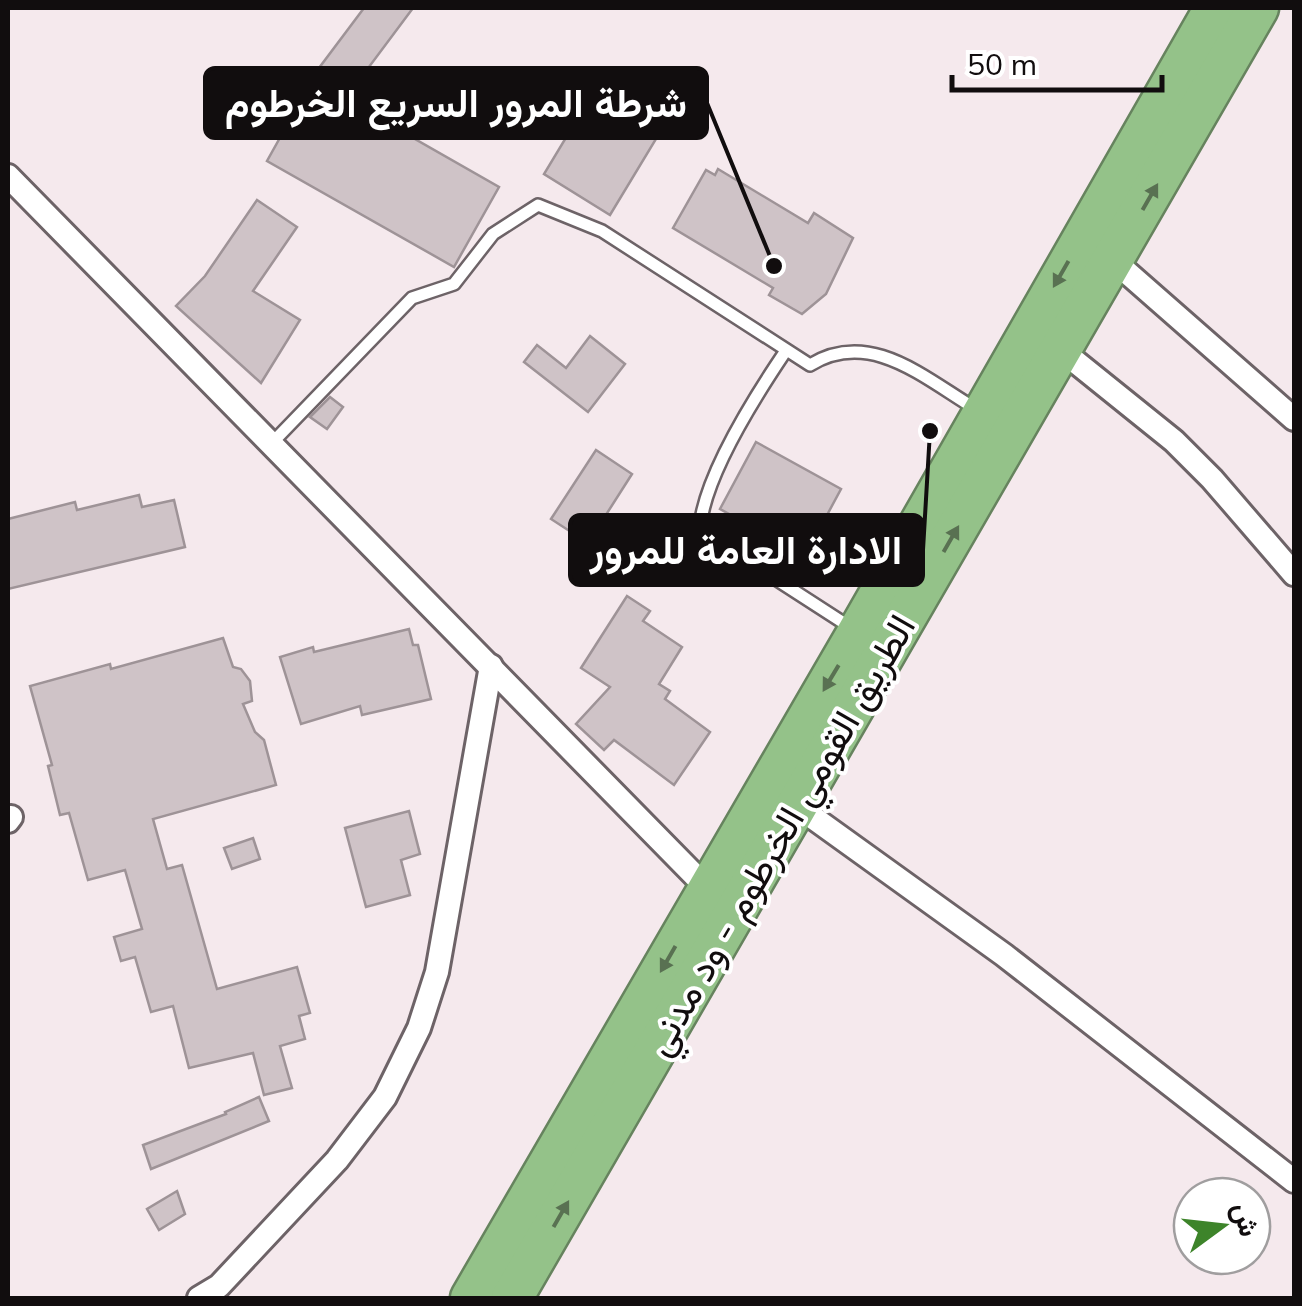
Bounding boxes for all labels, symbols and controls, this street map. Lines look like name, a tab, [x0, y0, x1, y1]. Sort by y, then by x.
scale bar	[952, 30, 1162, 92]
text: 50 m	[967, 45, 1037, 83]
callout: شرطة المرور السريع الخرطوم	[205, 68, 707, 138]
text: شرطة المرور السريع الخرطوم	[225, 77, 687, 131]
one-way arrow	[1141, 183, 1158, 212]
one-way arrow	[1053, 260, 1070, 288]
callout: الادارة العامة للمرور	[570, 515, 923, 585]
text: الادارة العامة للمرور	[589, 524, 902, 575]
one-way arrow	[942, 525, 960, 553]
street label: الطريق القومي الخرطوم - ود مدني	[633, 606, 932, 1067]
one-way arrow	[823, 664, 840, 692]
one-way arrow	[660, 945, 677, 973]
north arrow	[1172, 1176, 1272, 1276]
text: ش	[1225, 1199, 1268, 1240]
one-way arrow	[552, 1200, 569, 1228]

